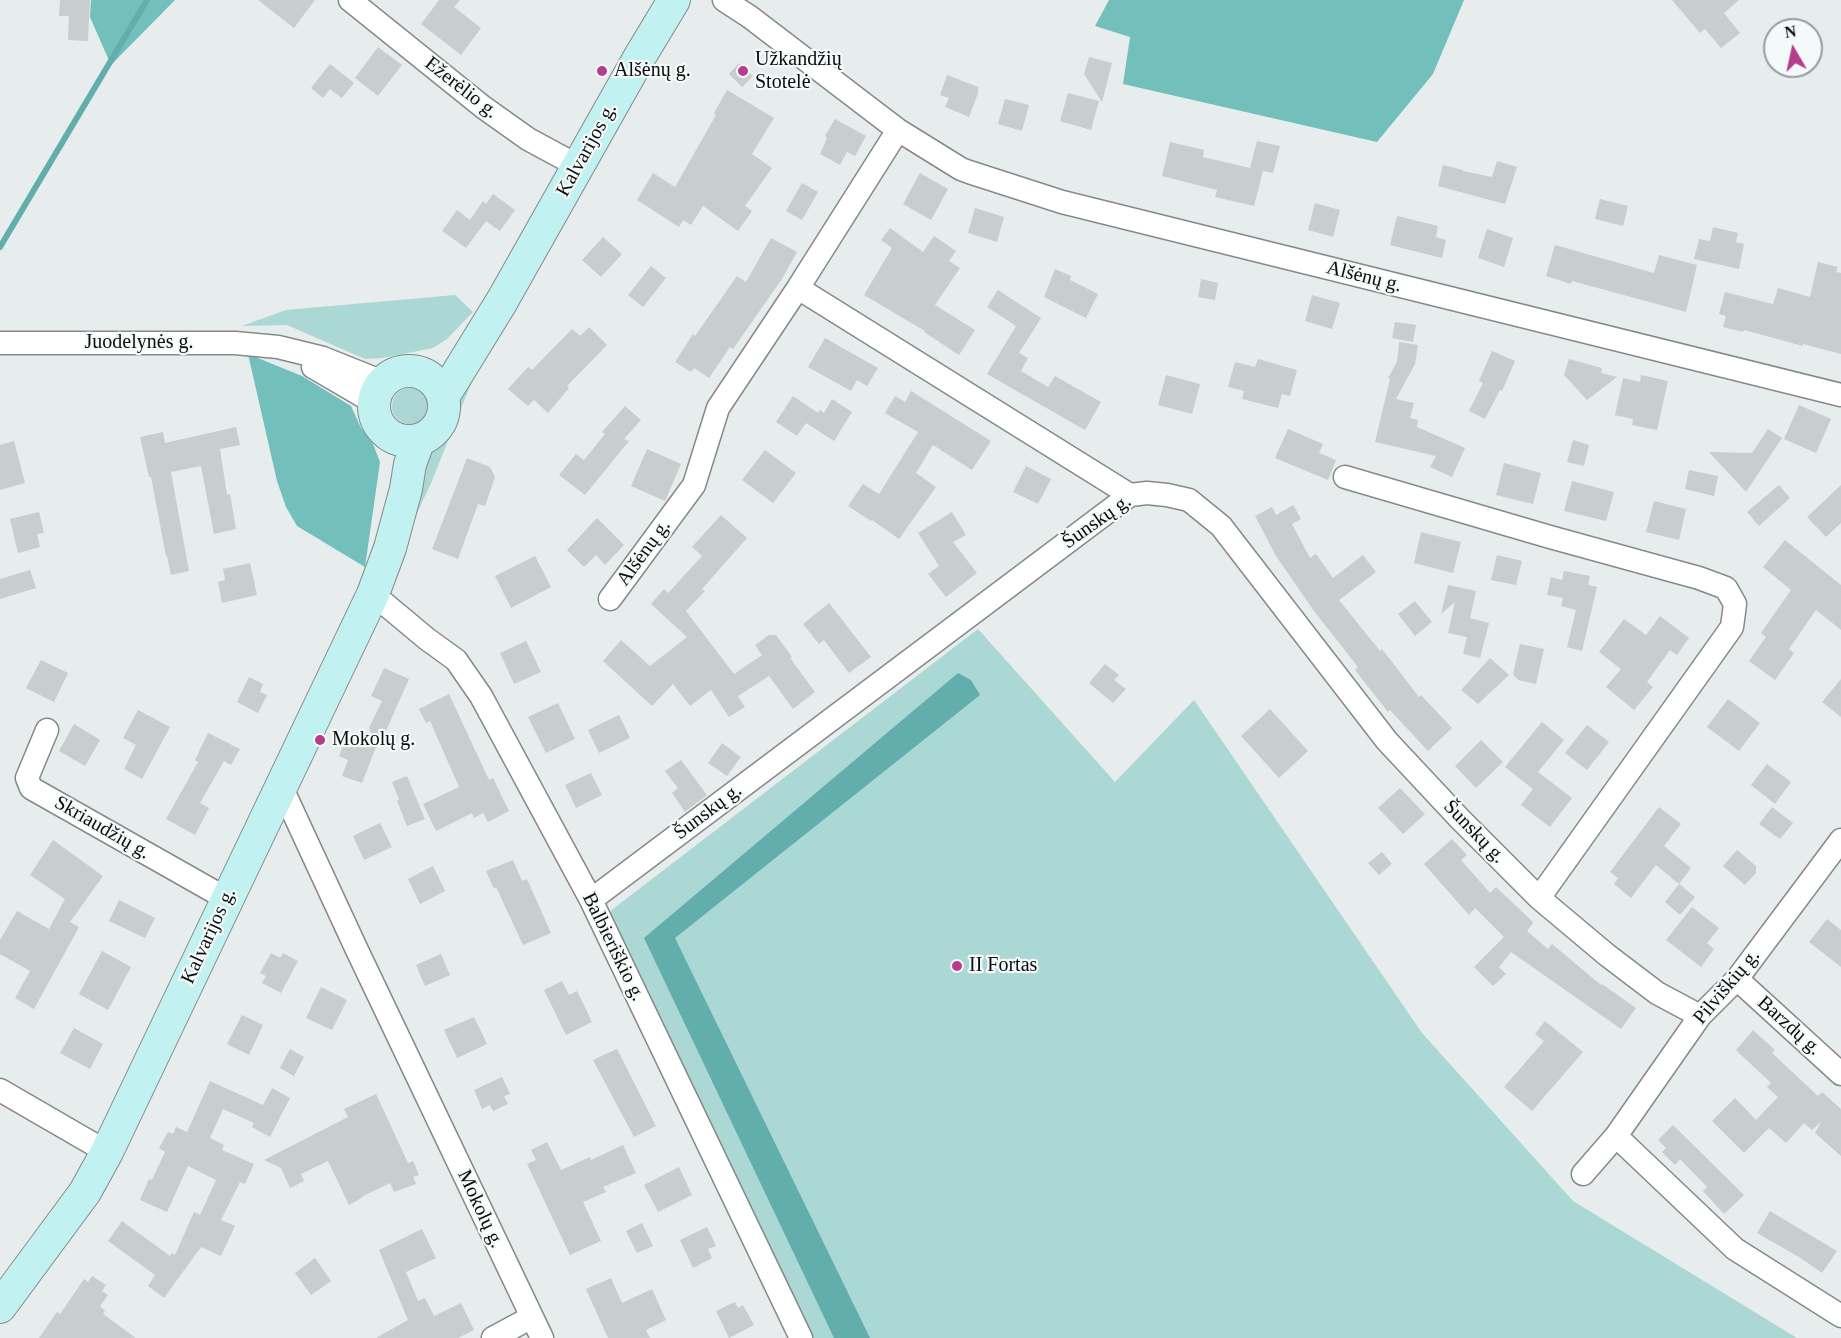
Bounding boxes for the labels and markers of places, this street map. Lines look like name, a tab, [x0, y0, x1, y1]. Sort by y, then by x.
place label: Užkandžių Stotelė	[755, 48, 842, 95]
place label: Alšėnų g.	[614, 59, 691, 83]
marker: Alšėnų g.	[595, 64, 609, 78]
marker: Užkandžių Stotelė	[736, 64, 750, 78]
place label: Mokolų g.	[332, 728, 415, 752]
marker: Mokolų g.	[313, 733, 327, 747]
place label: II Fortas	[969, 954, 1037, 978]
marker: II Fortas	[950, 959, 964, 973]

